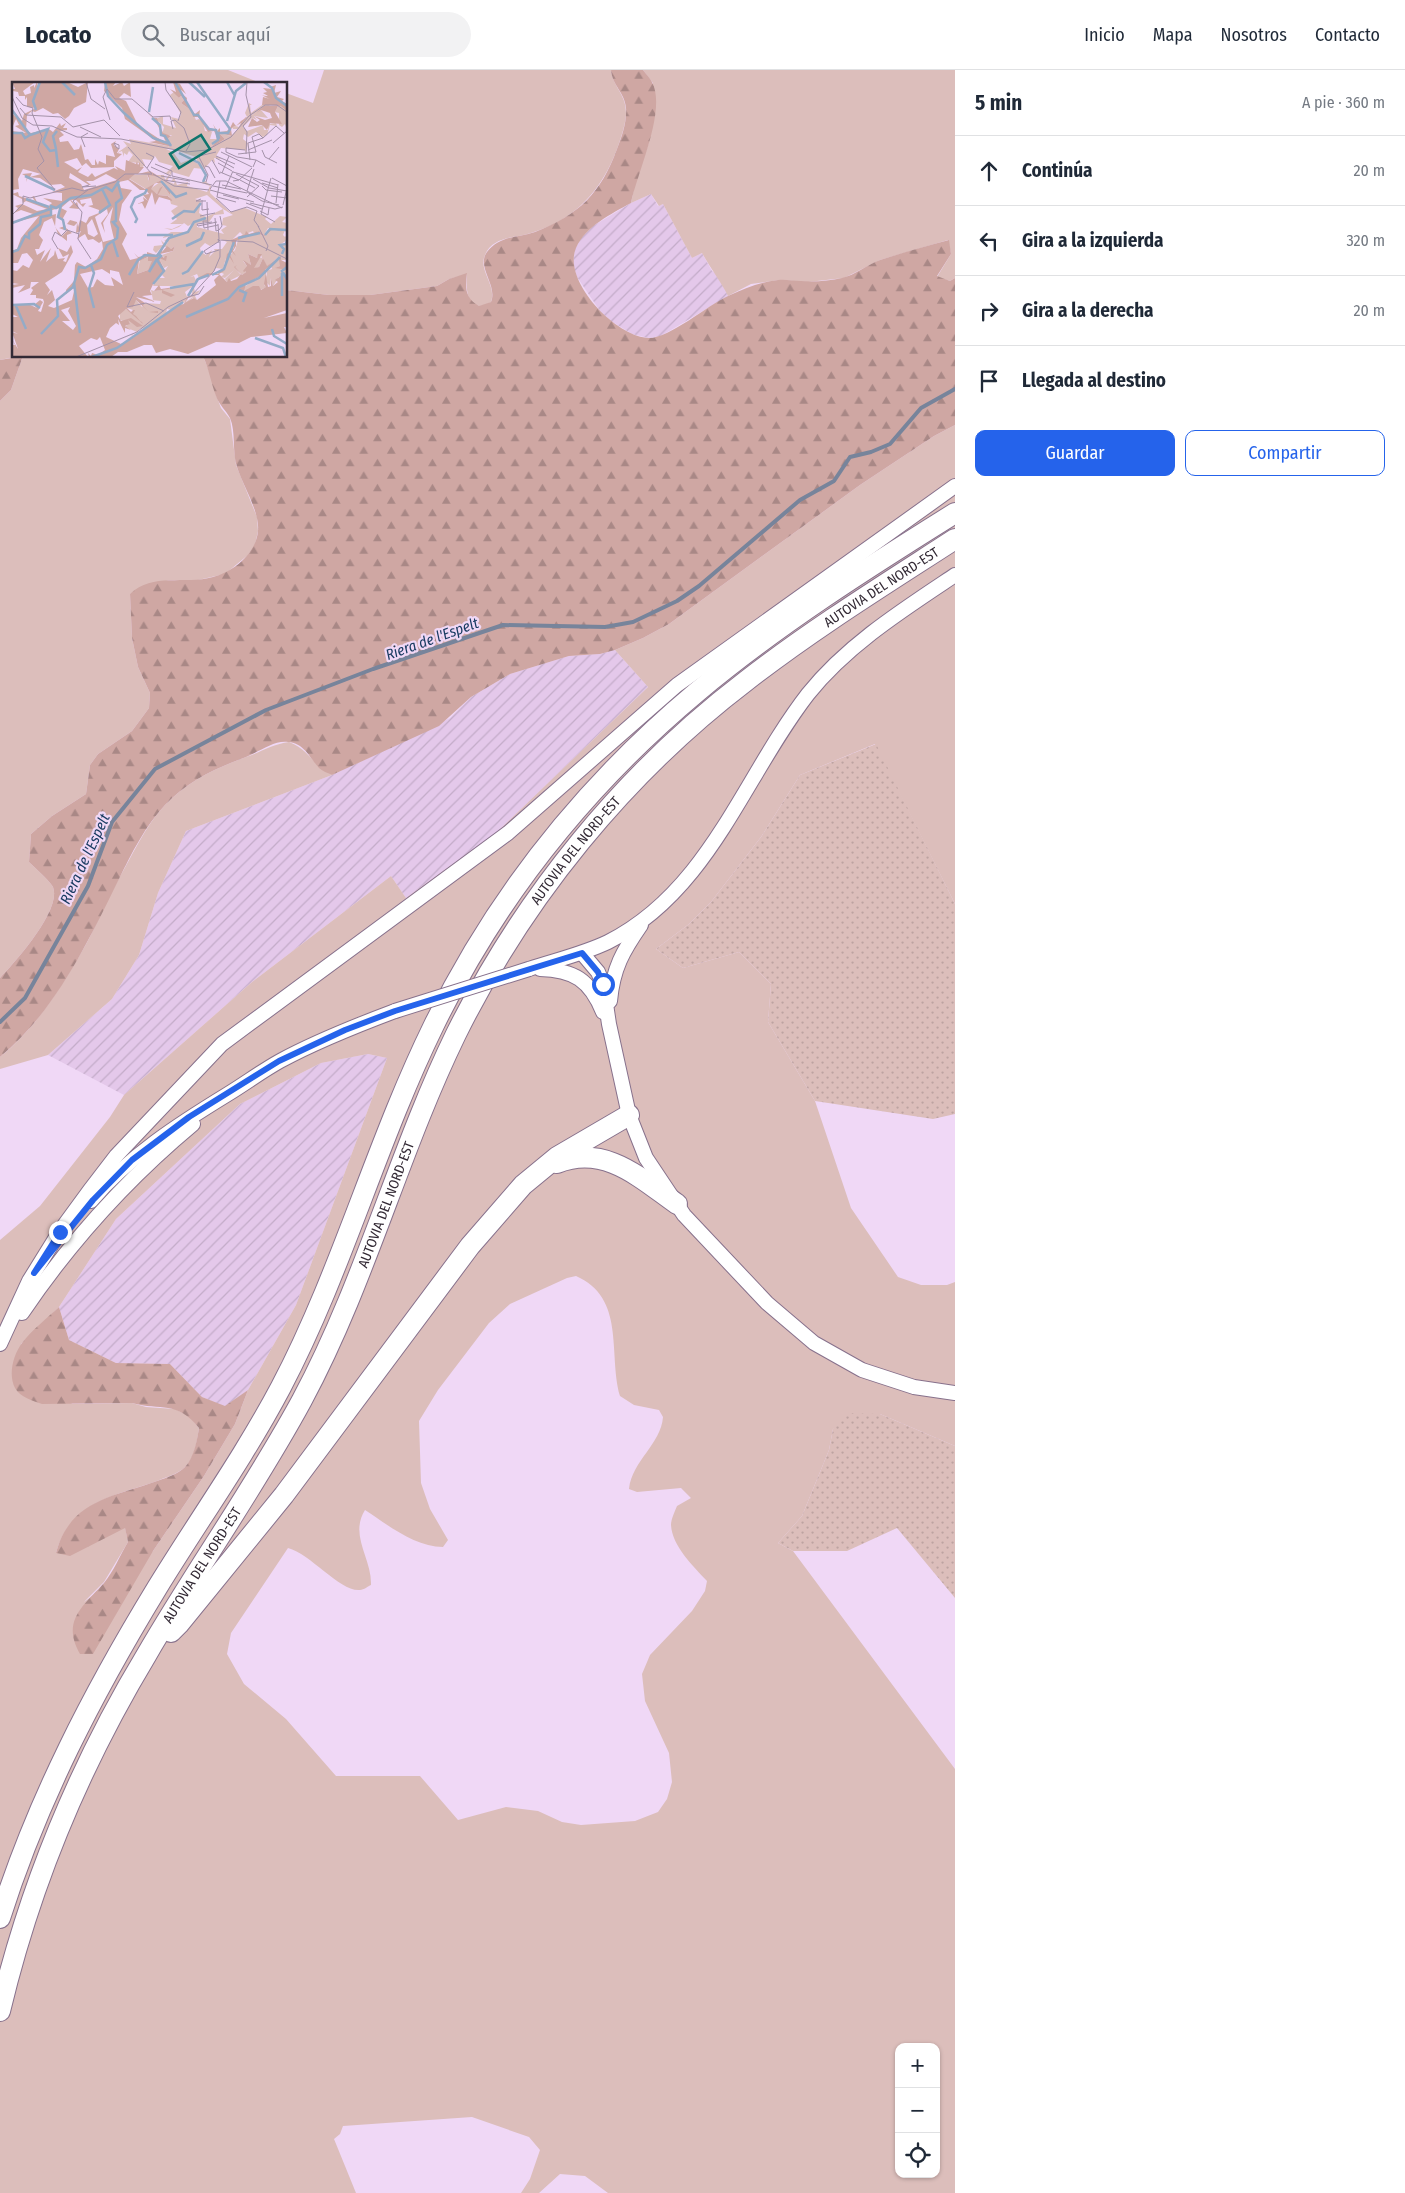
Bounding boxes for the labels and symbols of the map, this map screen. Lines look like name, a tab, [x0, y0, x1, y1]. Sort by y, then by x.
inset map	[12, 82, 288, 358]
street label: AUTOVIA DEL NORD-EST	[821, 543, 942, 631]
water label: Riera de l'Espelt	[383, 614, 481, 664]
street label: AUTOVIA DEL NORD-EST	[527, 793, 624, 908]
water label: Riera de l'Espelt	[56, 811, 114, 907]
route start	[592, 973, 615, 996]
street label: AUTOVIA DEL NORD-EST	[354, 1139, 418, 1270]
route end	[49, 1221, 72, 1244]
street label: AUTOVIA DEL NORD-EST	[159, 1504, 245, 1626]

